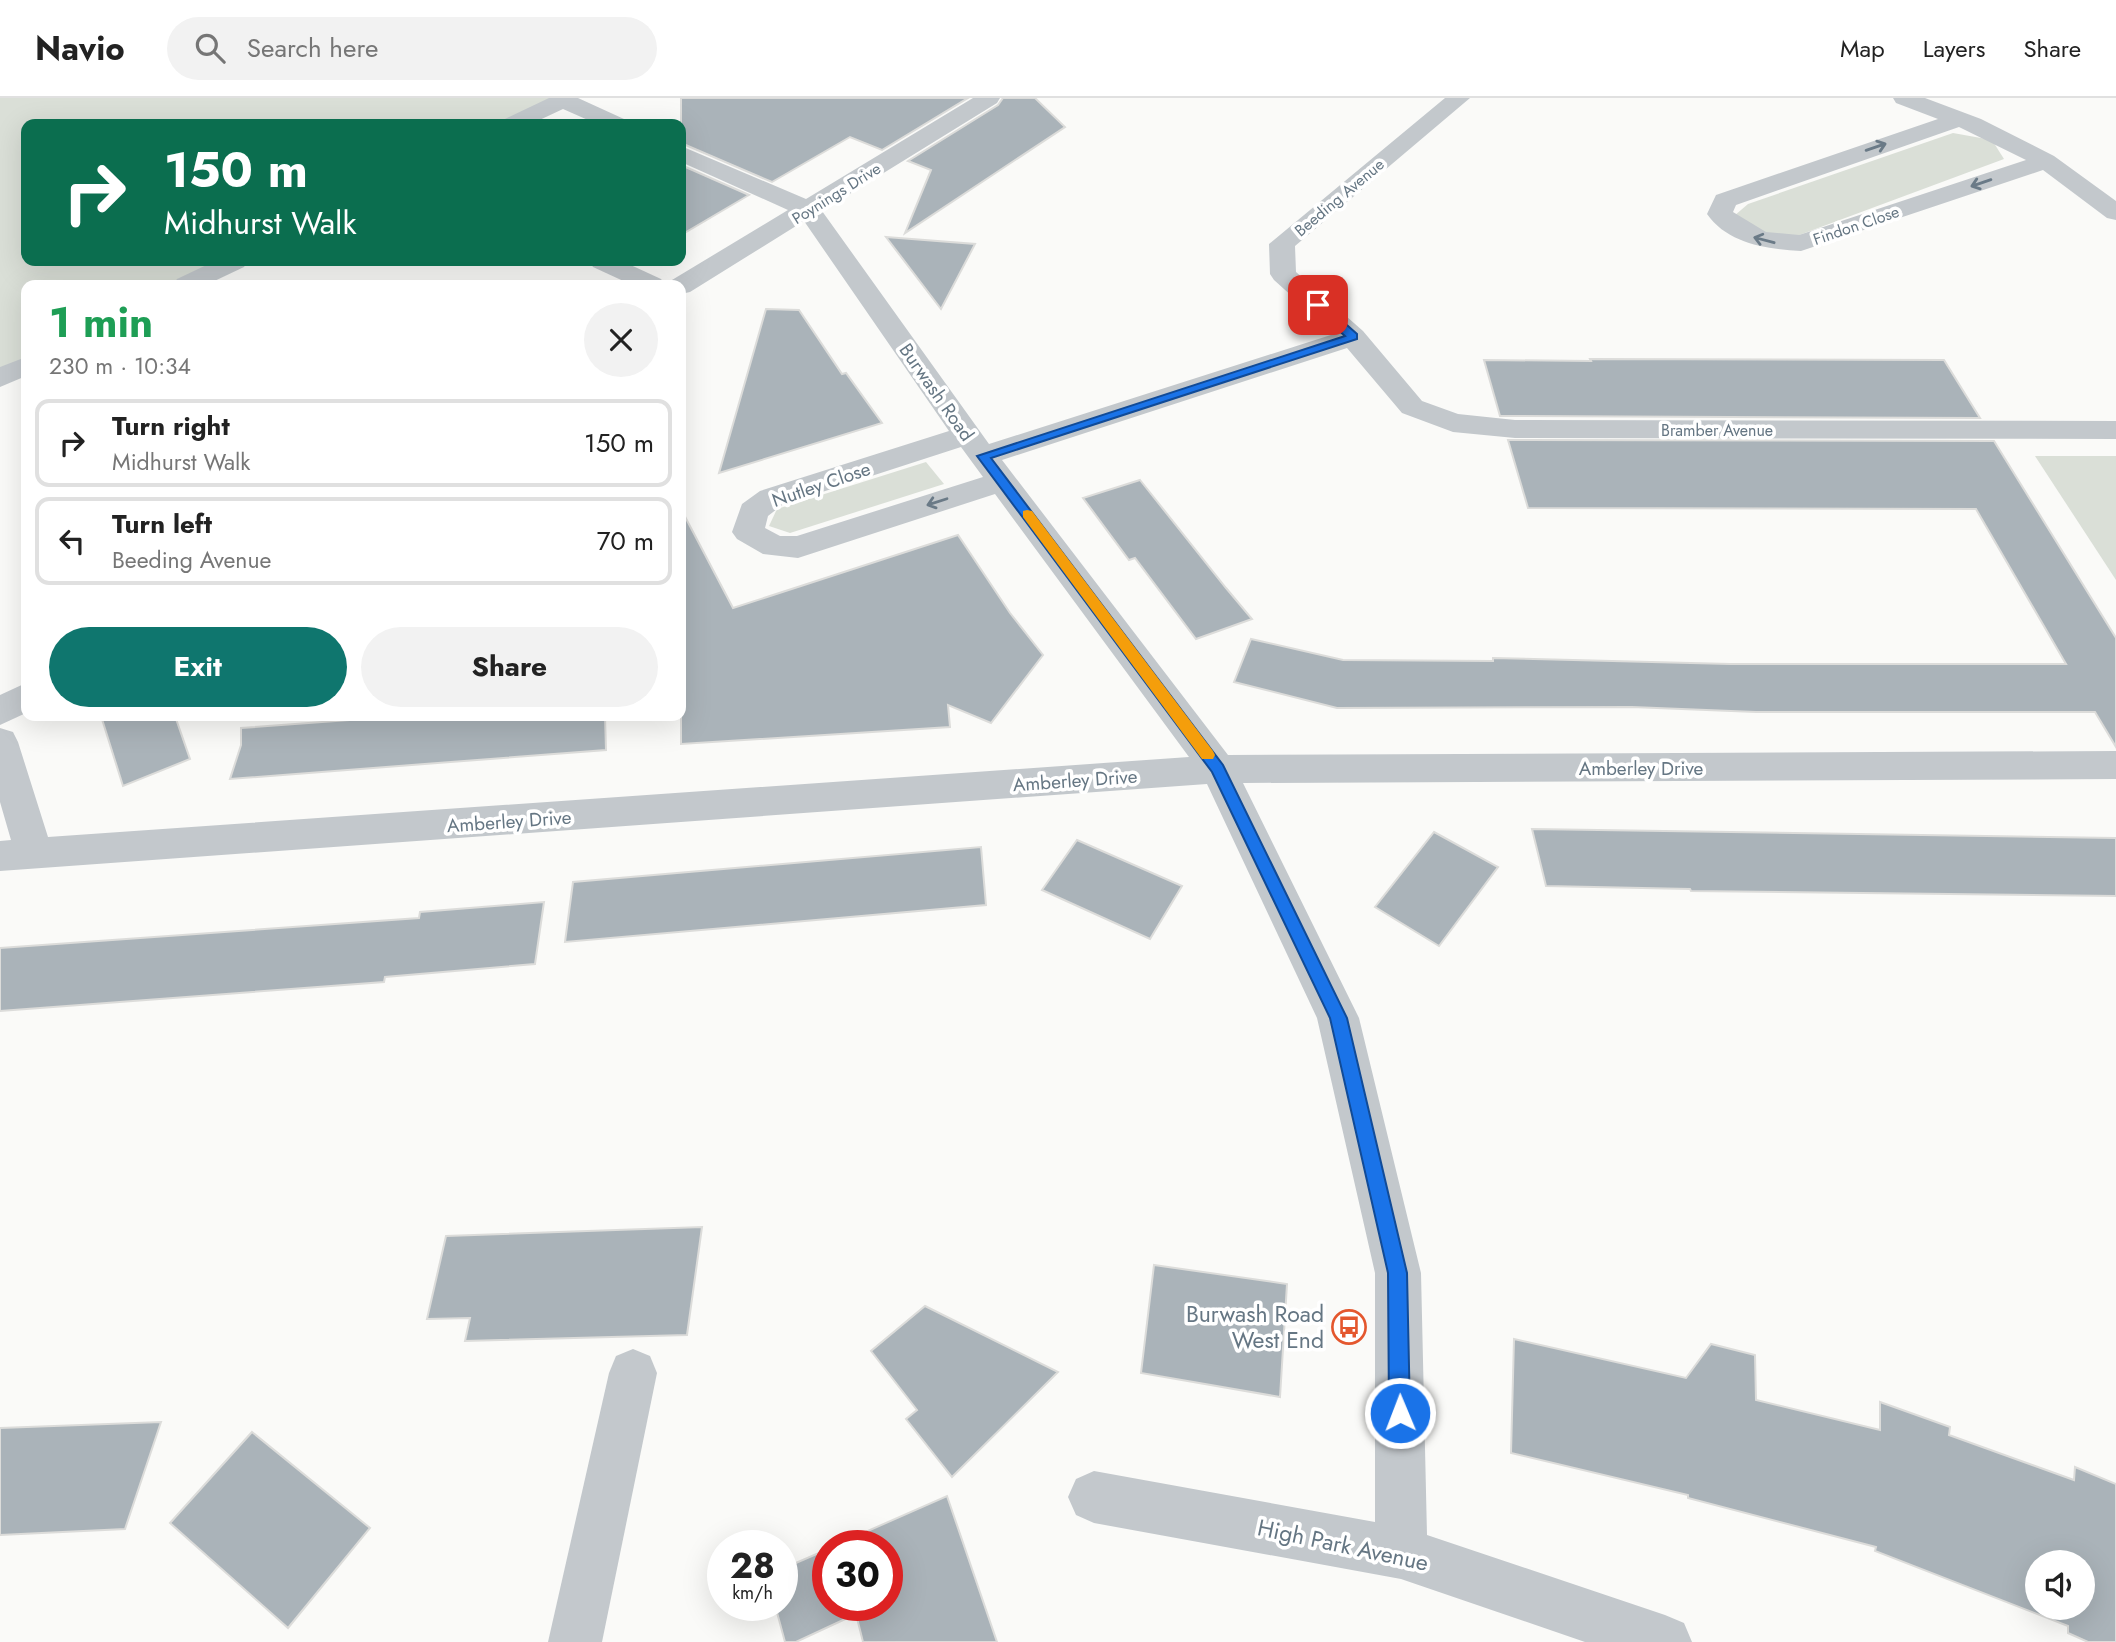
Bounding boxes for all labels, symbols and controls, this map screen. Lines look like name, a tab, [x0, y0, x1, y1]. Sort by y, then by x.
search box	[167, 17, 657, 80]
text: Navio	[35, 25, 125, 72]
icon: search	[191, 29, 229, 67]
text: Search here	[247, 29, 378, 67]
text: Map	[1840, 31, 1885, 66]
text: Layers	[1923, 31, 1985, 66]
text: Share	[2023, 31, 2081, 66]
text: 150 m	[164, 135, 308, 205]
one-way arrow	[1865, 140, 1887, 153]
icon: right	[49, 147, 140, 238]
street label: Beeding Avenue	[1289, 153, 1389, 242]
street label: Poynings Drive	[787, 157, 885, 230]
one-way arrow	[1971, 178, 1993, 190]
text: Midhurst Walk	[164, 200, 357, 246]
street label: Findon Close	[1810, 200, 1902, 251]
one-way arrow	[1754, 232, 1776, 245]
pin	[1288, 275, 1348, 335]
icon: arrive	[1299, 286, 1337, 324]
text: 1 min	[49, 292, 153, 353]
button: close	[584, 303, 658, 377]
street label: Burwash Road	[893, 338, 980, 447]
text: 230 m · 10:34	[49, 349, 191, 383]
text: Turn right	[112, 407, 230, 445]
street label: Bramber Avenue	[1661, 419, 1773, 442]
icon: right	[53, 424, 91, 462]
text: 150 m	[584, 424, 654, 462]
text: Midhurst Walk	[112, 445, 250, 479]
street label: Nutley Close	[768, 455, 874, 514]
one-way arrow	[927, 497, 949, 509]
text: Turn left	[112, 505, 212, 543]
icon: left	[53, 522, 91, 560]
text: 70 m	[597, 522, 654, 560]
text: Beeding Avenue	[112, 543, 271, 577]
button: Exit	[49, 627, 347, 707]
button: Share	[361, 627, 658, 707]
street label: Amberley Drive	[1579, 755, 1704, 782]
street label: Amberley Drive	[1012, 763, 1138, 798]
street label: Amberley Drive	[446, 804, 572, 839]
place label: Burwash Road West End	[1186, 1297, 1324, 1357]
bus stop icon: Burwash Road West End	[1330, 1308, 1368, 1346]
position arrow	[1363, 1376, 1437, 1450]
street label: High Park Avenue	[1254, 1510, 1432, 1580]
speed limit sign: 30	[812, 1530, 903, 1621]
text: 28	[730, 1541, 775, 1591]
map controls	[2025, 1550, 2095, 1620]
button: sound	[2025, 1550, 2095, 1620]
text: km/h	[732, 1580, 773, 1606]

